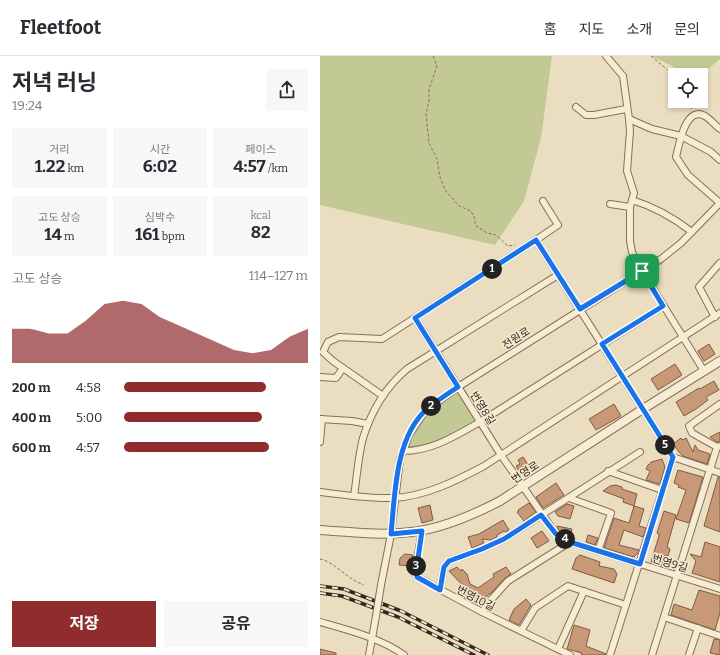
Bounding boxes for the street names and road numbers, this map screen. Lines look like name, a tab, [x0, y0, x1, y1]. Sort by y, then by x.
street label: 전원로	[500, 325, 533, 352]
street label: 번영8길	[467, 389, 498, 427]
street label: 번영로	[509, 459, 542, 486]
street label: 번영9길	[650, 552, 689, 575]
street label: 번영10길	[454, 583, 497, 614]

